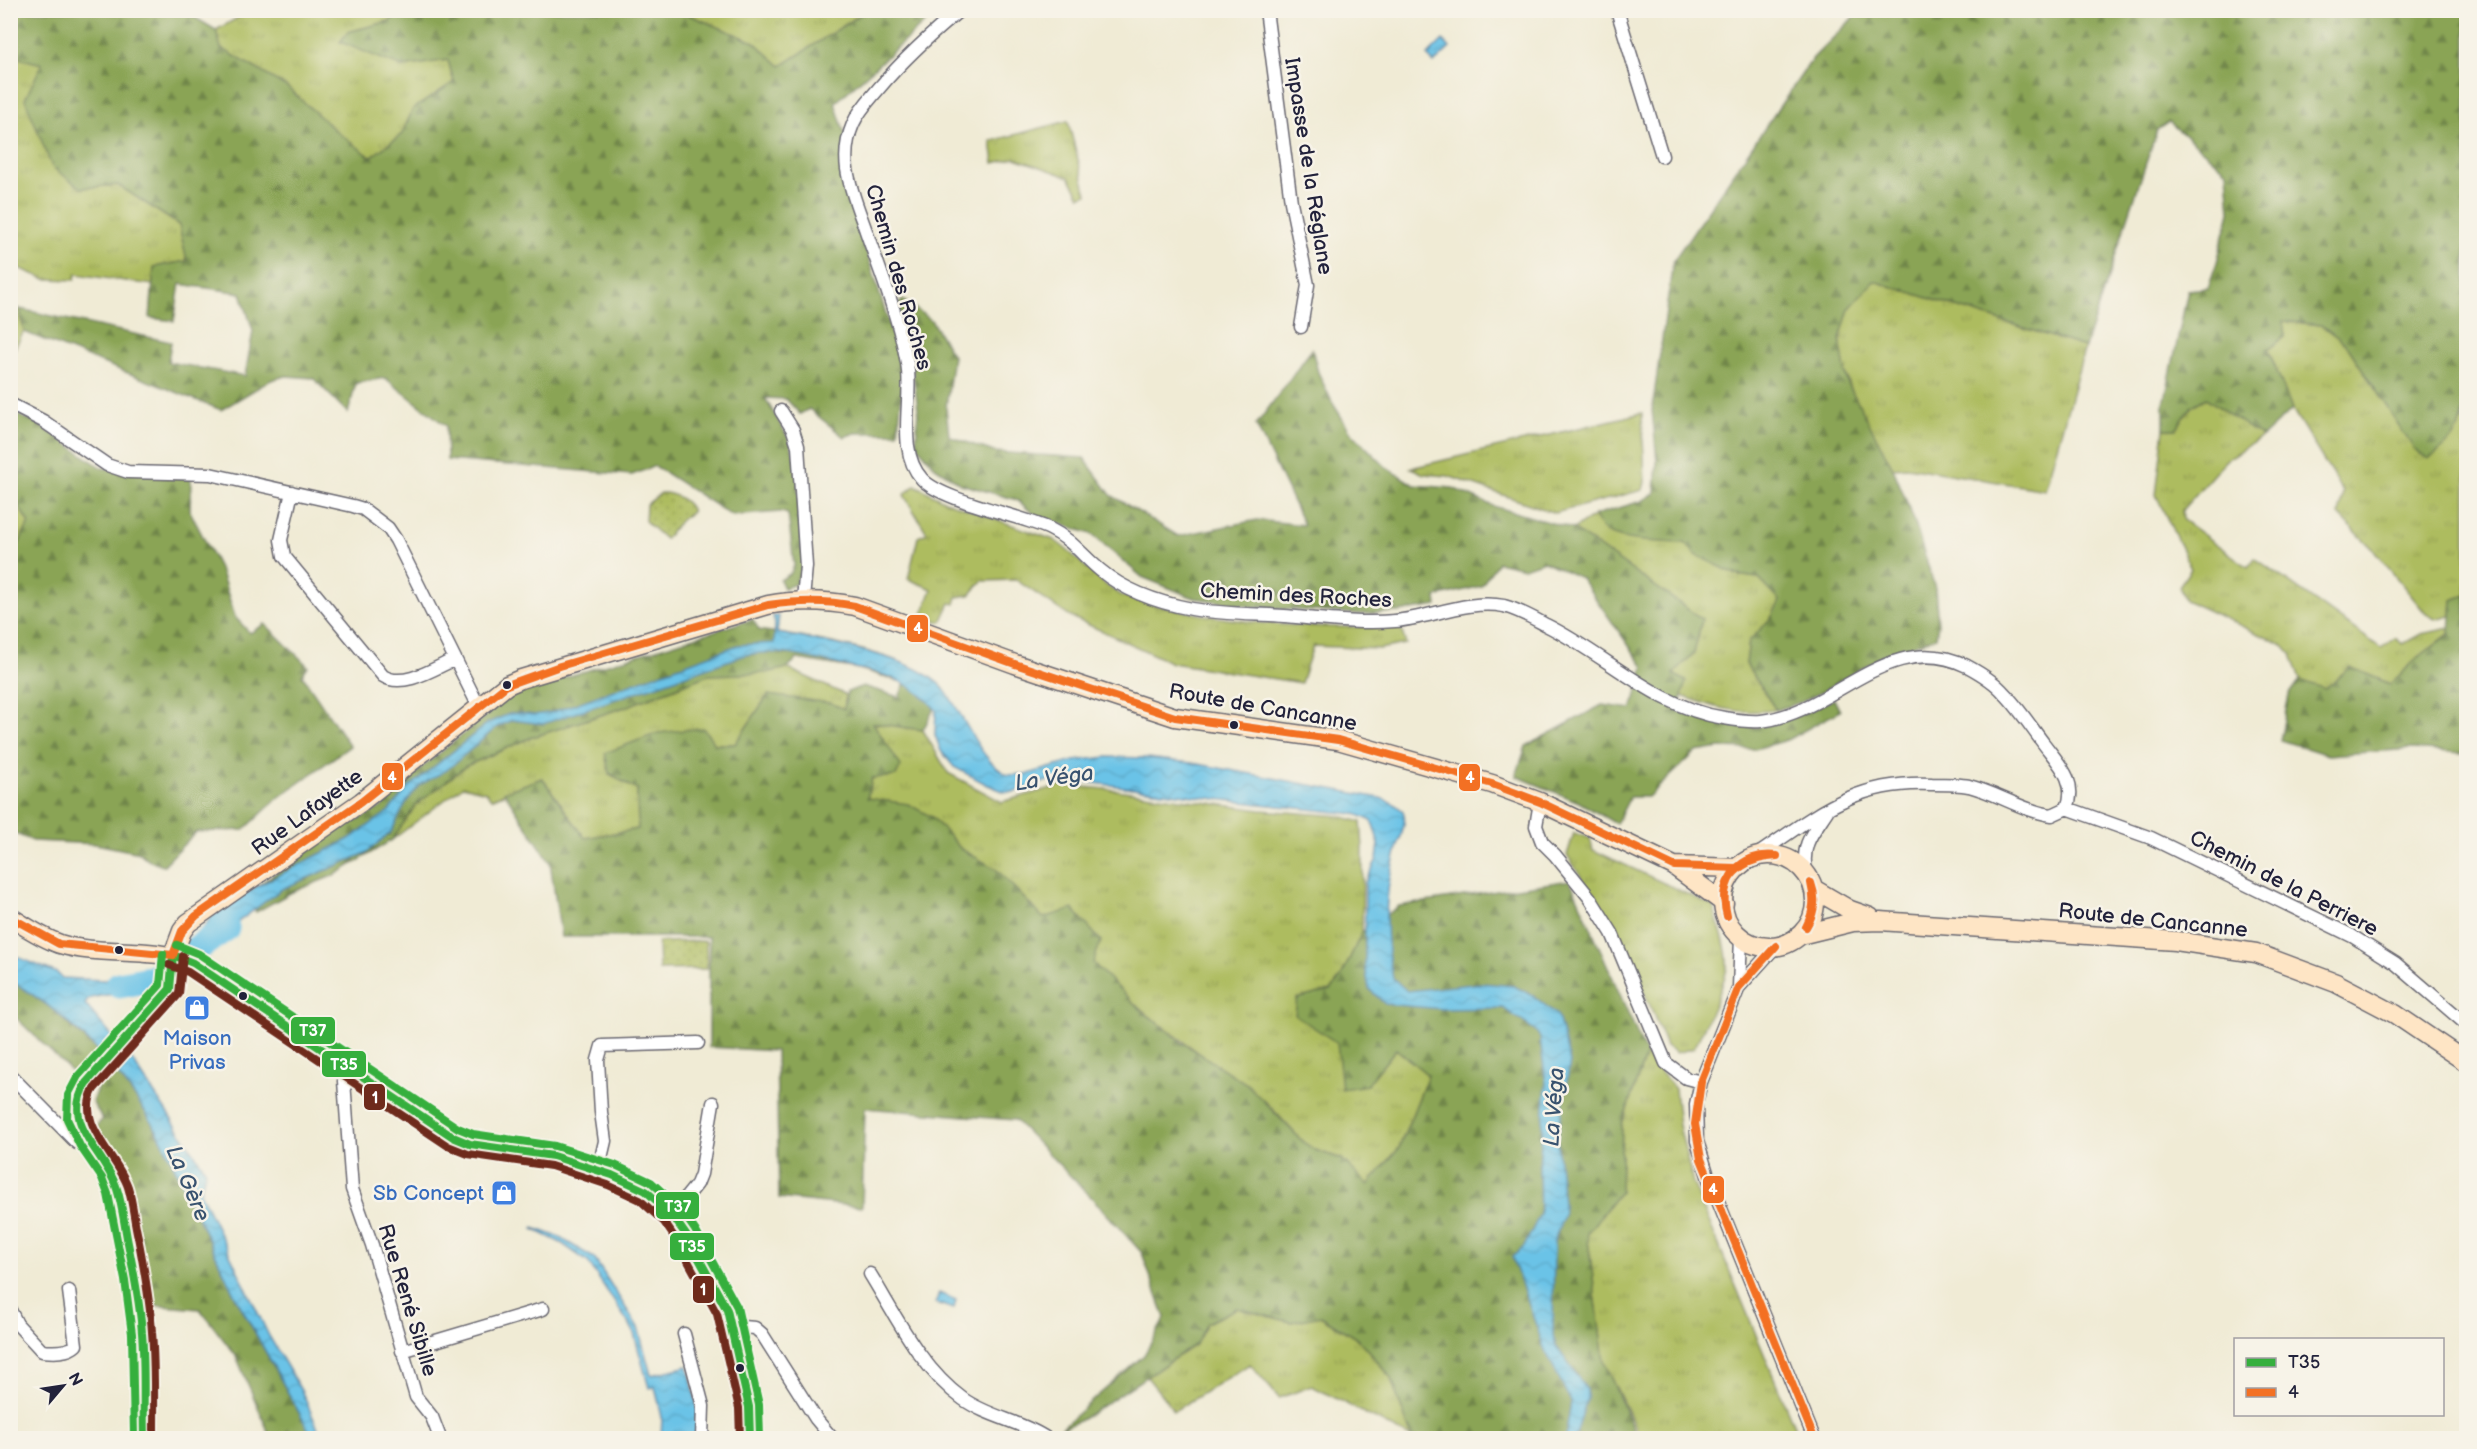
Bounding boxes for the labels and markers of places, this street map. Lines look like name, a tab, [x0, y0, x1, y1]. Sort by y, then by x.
unlabelled marker	[501, 679, 513, 691]
unlabelled marker	[1228, 719, 1240, 731]
unlabelled marker	[113, 944, 125, 956]
unlabelled marker	[237, 990, 249, 1002]
shop icon: Maison Privas	[182, 993, 212, 1023]
place label: Maison Privas	[162, 1026, 232, 1075]
shop icon: Sb Concept	[489, 1178, 519, 1208]
place label: Sb Concept	[373, 1181, 485, 1206]
unlabelled marker	[734, 1362, 746, 1374]

